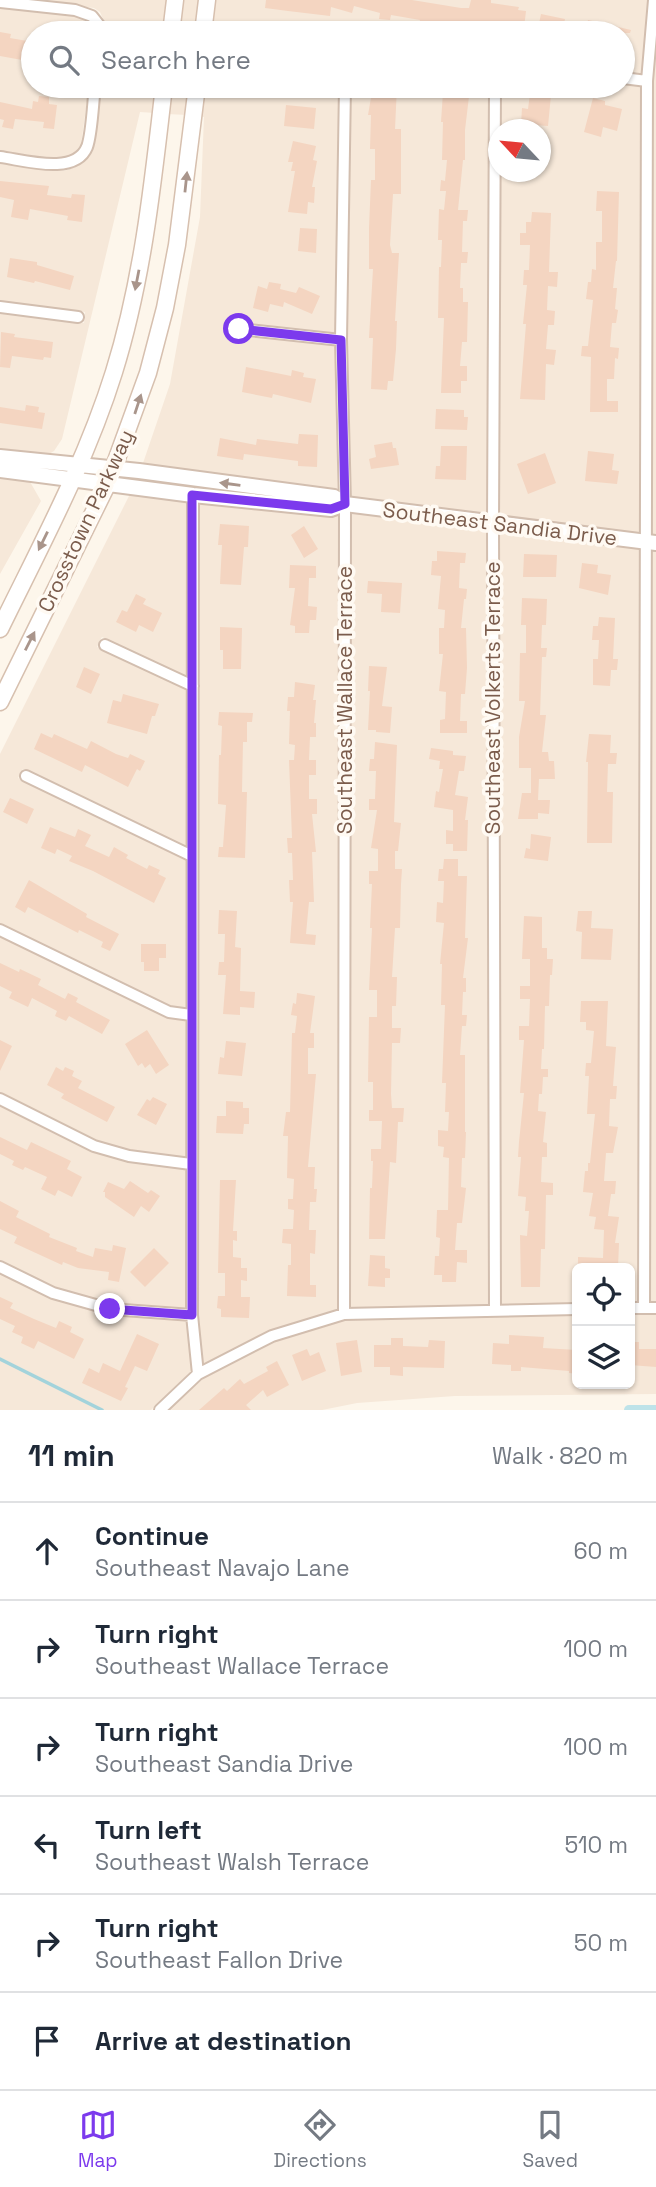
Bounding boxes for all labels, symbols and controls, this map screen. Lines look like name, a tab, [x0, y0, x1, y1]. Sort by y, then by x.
search box	[21, 21, 635, 98]
icon: search	[45, 41, 83, 79]
text: Search here	[101, 43, 251, 77]
north arrow	[488, 119, 551, 182]
one-way arrow	[180, 171, 191, 193]
one-way arrow	[131, 269, 142, 291]
route start	[223, 313, 254, 344]
one-way arrow	[133, 393, 144, 414]
street label: Crosstown Parkway	[31, 425, 140, 616]
one-way arrow	[219, 478, 241, 489]
street label: Southeast Sandia Drive	[381, 496, 619, 551]
one-way arrow	[38, 531, 49, 551]
street label: Southeast Volkerts Terrace	[479, 561, 506, 835]
street label: Southeast Wallace Terrace	[331, 566, 358, 834]
one-way arrow	[25, 631, 36, 651]
map controls	[572, 1263, 635, 1389]
button: locate	[572, 1263, 635, 1326]
route end	[94, 1293, 125, 1324]
button: layers	[572, 1326, 635, 1389]
text: 11 min	[28, 1436, 115, 1475]
text: Walk · 820 m	[492, 1441, 628, 1471]
text: Continue	[95, 1519, 209, 1553]
icon: ahead	[28, 1532, 66, 1570]
text: 60 m	[573, 1536, 628, 1566]
text: Southeast Navajo Lane	[95, 1553, 350, 1583]
text: Turn right	[95, 1617, 219, 1651]
icon: right	[28, 1630, 66, 1668]
text: 100 m	[563, 1634, 628, 1664]
text: Southeast Wallace Terrace	[95, 1651, 389, 1681]
text: Turn right	[95, 1715, 219, 1749]
icon: right	[28, 1728, 66, 1766]
text: 100 m	[563, 1732, 628, 1762]
text: Southeast Sandia Drive	[95, 1749, 353, 1779]
text: Turn left	[95, 1813, 202, 1847]
icon: left	[28, 1826, 66, 1864]
text: 510 m	[565, 1830, 628, 1860]
text: Southeast Walsh Terrace	[95, 1847, 369, 1877]
text: Turn right	[95, 1911, 219, 1945]
icon: right	[28, 1924, 66, 1962]
text: 50 m	[574, 1928, 628, 1958]
text: Southeast Fallon Drive	[95, 1945, 343, 1975]
icon: arrive	[28, 2022, 66, 2060]
text: Arrive at destination	[95, 2024, 352, 2058]
tab: Map	[78, 2106, 118, 2173]
tab: Directions	[274, 2106, 367, 2173]
tab: Saved	[523, 2106, 578, 2173]

